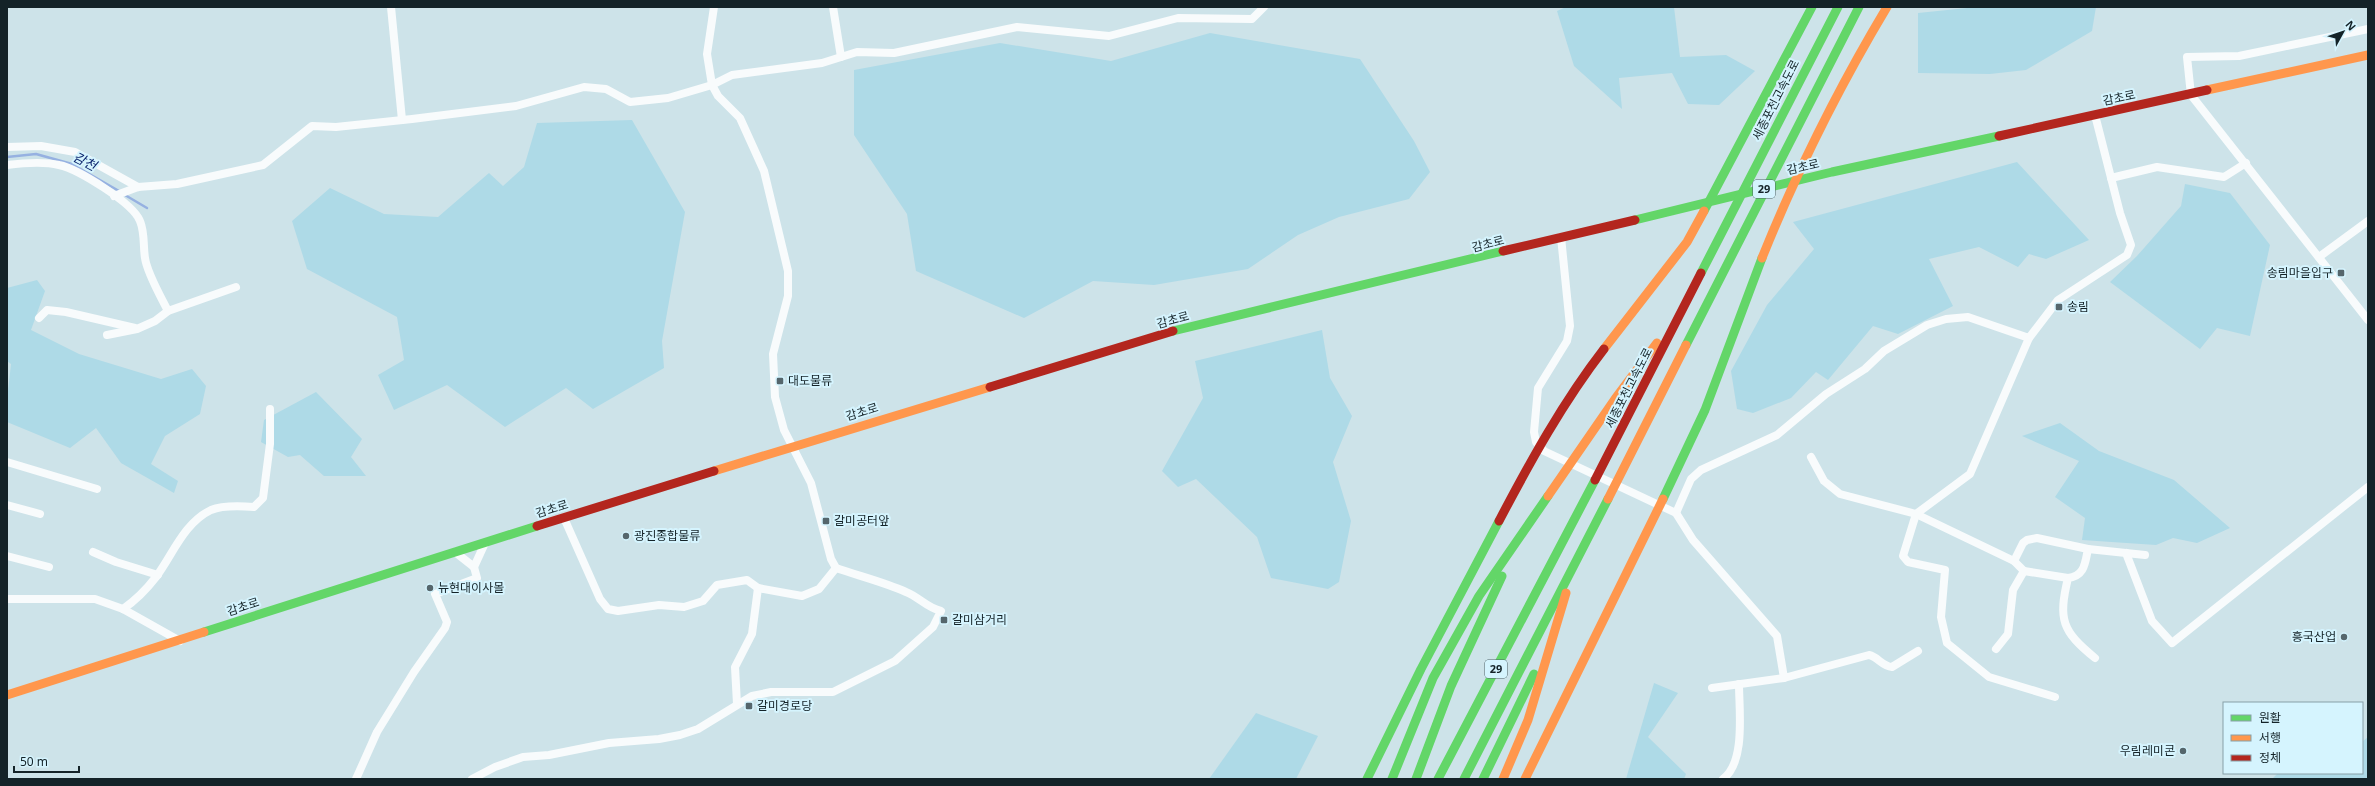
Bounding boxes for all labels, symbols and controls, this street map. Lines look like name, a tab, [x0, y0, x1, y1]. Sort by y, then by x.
north arrow	[2323, 12, 2363, 52]
text: N	[2342, 17, 2360, 34]
street label: 세종포천고속도로	[1748, 57, 1803, 143]
street label: 감초로	[2101, 86, 2137, 109]
water label: 감천	[70, 148, 101, 175]
street label: 감초로	[1785, 155, 1821, 179]
road number: 29	[1753, 180, 1775, 198]
street label: 감초로	[1470, 231, 1506, 256]
place label: 송림마을입구	[2267, 264, 2333, 281]
marker: 송림마을입구	[2336, 268, 2346, 278]
place label: 송림	[2067, 298, 2089, 315]
marker: 송림	[2054, 302, 2064, 312]
street label: 감초로	[1155, 307, 1191, 332]
street label: 세종포천고속도로	[1601, 345, 1656, 431]
place label: 대도물류	[788, 372, 832, 389]
marker: 대도물류	[775, 376, 785, 386]
street label: 감초로	[844, 399, 880, 424]
street label: 감초로	[534, 496, 570, 521]
place label: 갈미공터앞	[834, 512, 889, 529]
marker: 갈미공터앞	[821, 516, 831, 526]
place label: 광진종합물류	[634, 527, 700, 544]
marker: 광진종합물류	[621, 531, 631, 541]
place label: 뉴현대이사몰	[438, 579, 504, 596]
marker: 뉴현대이사몰	[425, 583, 435, 593]
street label: 감초로	[224, 593, 261, 620]
place label: 갈미삼거리	[952, 611, 1007, 628]
marker: 갈미삼거리	[939, 615, 949, 625]
place label: 흥국산업	[2292, 628, 2336, 645]
marker: 흥국산업	[2339, 632, 2349, 642]
road number: 29	[1485, 660, 1507, 678]
place label: 갈미경로당	[757, 697, 812, 714]
marker: 갈미경로당	[744, 701, 754, 711]
legend	[2223, 702, 2363, 774]
text: 원활	[2259, 709, 2281, 726]
text: 서행	[2259, 729, 2281, 746]
place label: 우림레미콘	[2120, 742, 2175, 759]
marker: 우림레미콘	[2178, 746, 2188, 756]
scale bar	[14, 748, 79, 774]
text: 정체	[2259, 749, 2281, 766]
text: 50 m	[20, 753, 48, 770]

